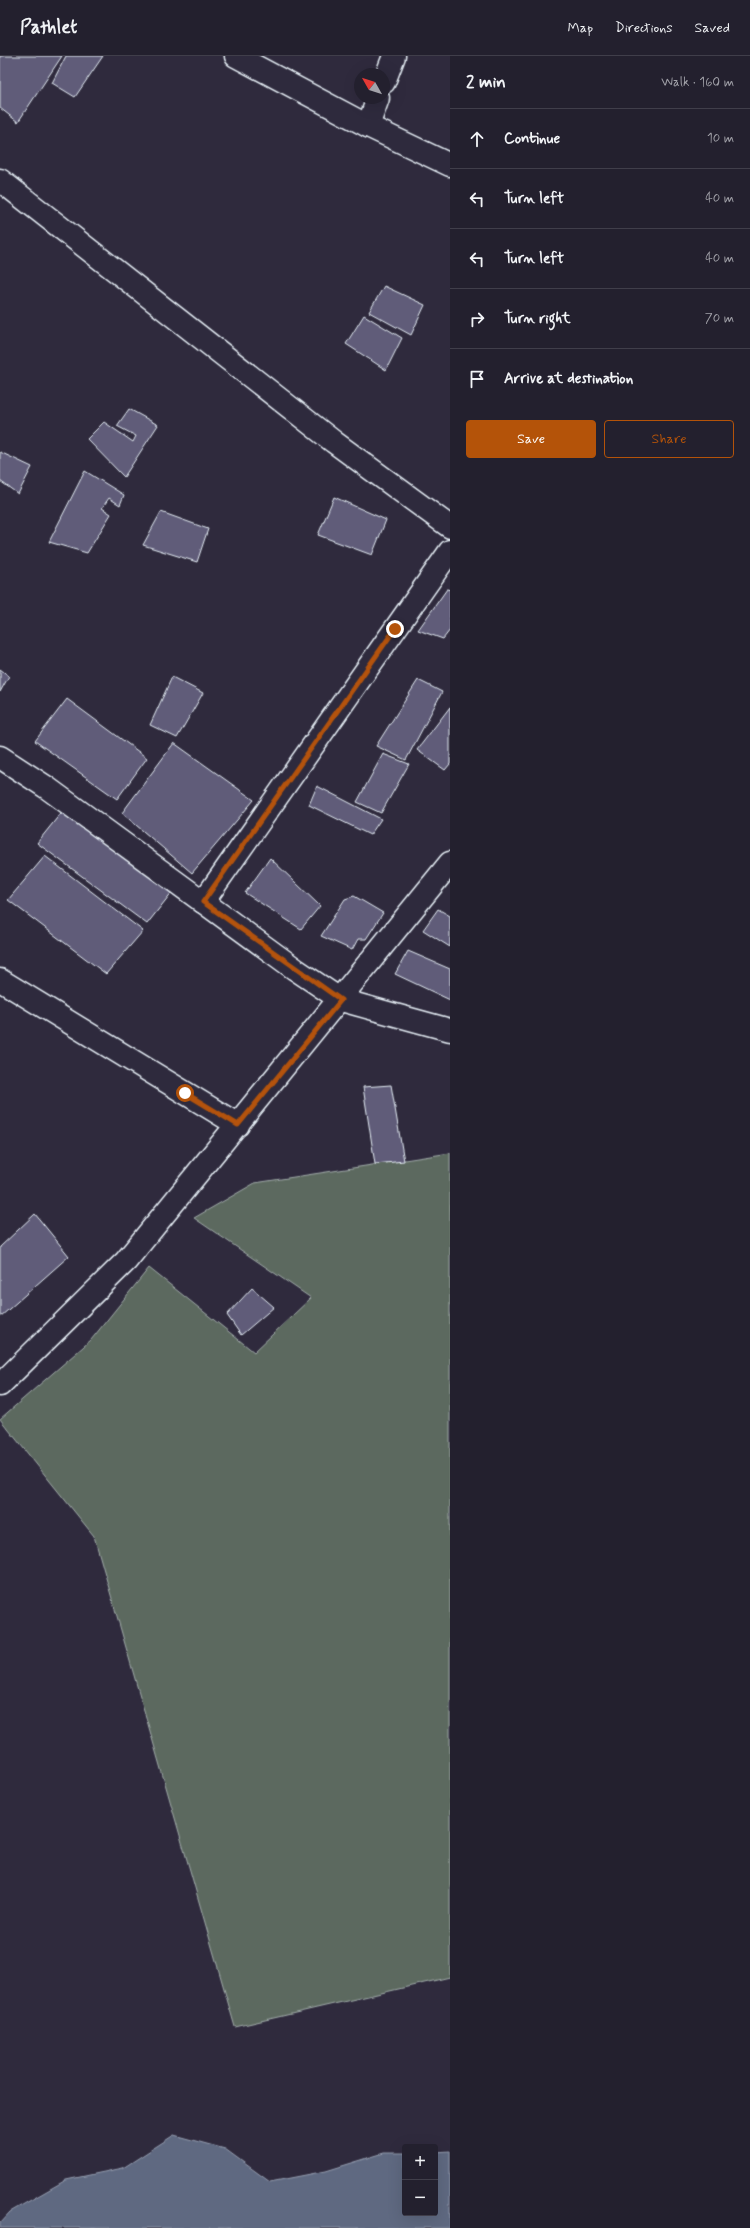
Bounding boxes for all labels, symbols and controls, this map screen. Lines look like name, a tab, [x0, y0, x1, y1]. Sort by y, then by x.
text: Pathlet	[20, 15, 77, 40]
text: Map	[567, 19, 593, 37]
text: Directions	[615, 19, 673, 37]
text: Saved	[695, 19, 730, 37]
north arrow	[354, 68, 390, 104]
text: 2 min	[466, 71, 506, 93]
text: Walk · 160 m	[661, 74, 734, 91]
icon: ahead	[466, 128, 488, 150]
text: Continue	[504, 129, 560, 149]
text: 10 m	[707, 130, 734, 147]
icon: left	[466, 188, 488, 210]
text: Turn left	[504, 189, 564, 209]
text: 40 m	[705, 190, 734, 207]
icon: left	[466, 248, 488, 270]
text: Turn left	[504, 249, 564, 269]
text: 40 m	[705, 250, 734, 267]
icon: right	[466, 308, 488, 330]
text: Turn right	[504, 309, 571, 329]
text: 70 m	[705, 310, 734, 327]
icon: arrive	[466, 368, 488, 390]
text: Arrive at destination	[504, 369, 633, 389]
button: Save	[466, 420, 596, 458]
button: Share	[604, 420, 734, 458]
route end	[386, 620, 404, 638]
route start	[176, 1084, 194, 1102]
map controls	[402, 2144, 438, 2216]
button: +	[402, 2144, 438, 2180]
button: −	[402, 2180, 438, 2216]

